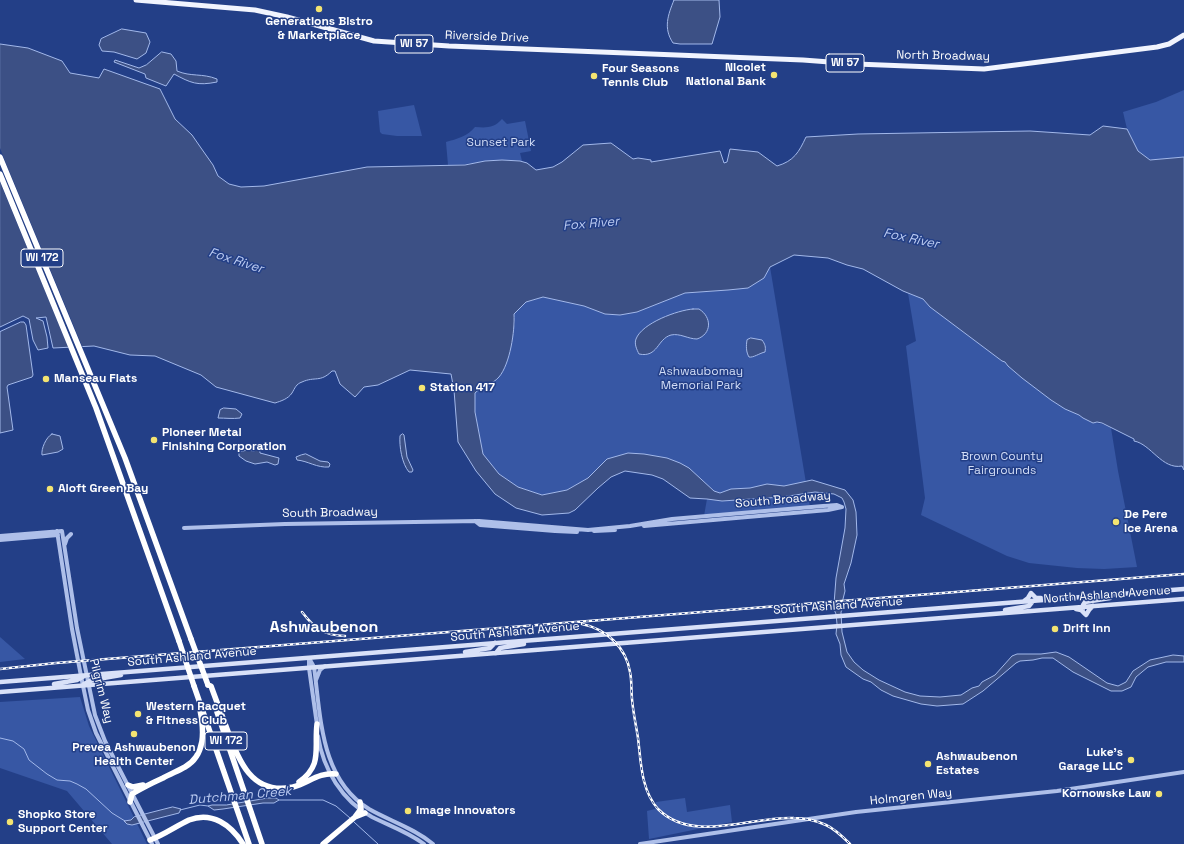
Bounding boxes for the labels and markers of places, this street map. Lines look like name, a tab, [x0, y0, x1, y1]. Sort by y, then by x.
marker: Generations Bistro & Marketplace	[314, 4, 324, 14]
place label: Generations Bistro & Marketplace	[265, 15, 373, 43]
place label: Nicolet National Bank	[686, 61, 766, 89]
place label: Four Seasons Tennis Club	[602, 62, 679, 90]
marker: Nicolet National Bank	[769, 70, 779, 80]
marker: Four Seasons Tennis Club	[589, 71, 599, 81]
place label: Manseau Flats	[54, 372, 137, 386]
marker: Manseau Flats	[41, 374, 51, 384]
place label: Station 417	[430, 381, 495, 395]
marker: Station 417	[417, 383, 427, 393]
place label: Pioneer Metal Finishing Corporation	[162, 426, 286, 454]
marker: Pioneer Metal Finishing Corporation	[149, 435, 159, 445]
place label: Aloft Green Bay	[58, 482, 148, 496]
marker: Aloft Green Bay	[45, 484, 55, 494]
place label: De Pere Ice Arena	[1124, 508, 1178, 536]
marker: De Pere Ice Arena	[1111, 517, 1121, 527]
place label: Drift Inn	[1063, 622, 1111, 636]
marker: Drift Inn	[1050, 624, 1060, 634]
place label: Western Racquet & Fitness Club	[146, 700, 246, 728]
marker: Western Racquet & Fitness Club	[133, 709, 143, 719]
marker: Prevea Ashwaubenon Health Center	[129, 729, 139, 739]
place label: Prevea Ashwaubenon Health Center	[72, 741, 196, 769]
place label: Luke's Garage LLC	[1059, 746, 1123, 774]
place label: Ashwaubenon Estates	[936, 750, 1018, 778]
marker: Luke's Garage LLC	[1126, 755, 1136, 765]
marker: Ashwaubenon Estates	[923, 759, 933, 769]
place label: Kornowske Law	[1062, 787, 1151, 801]
marker: Kornowske Law	[1154, 789, 1164, 799]
place label: Image Innovators	[416, 804, 515, 818]
marker: Image Innovators	[403, 806, 413, 816]
place label: Shopko Store Support Center	[18, 808, 107, 836]
marker: Shopko Store Support Center	[5, 817, 15, 827]

